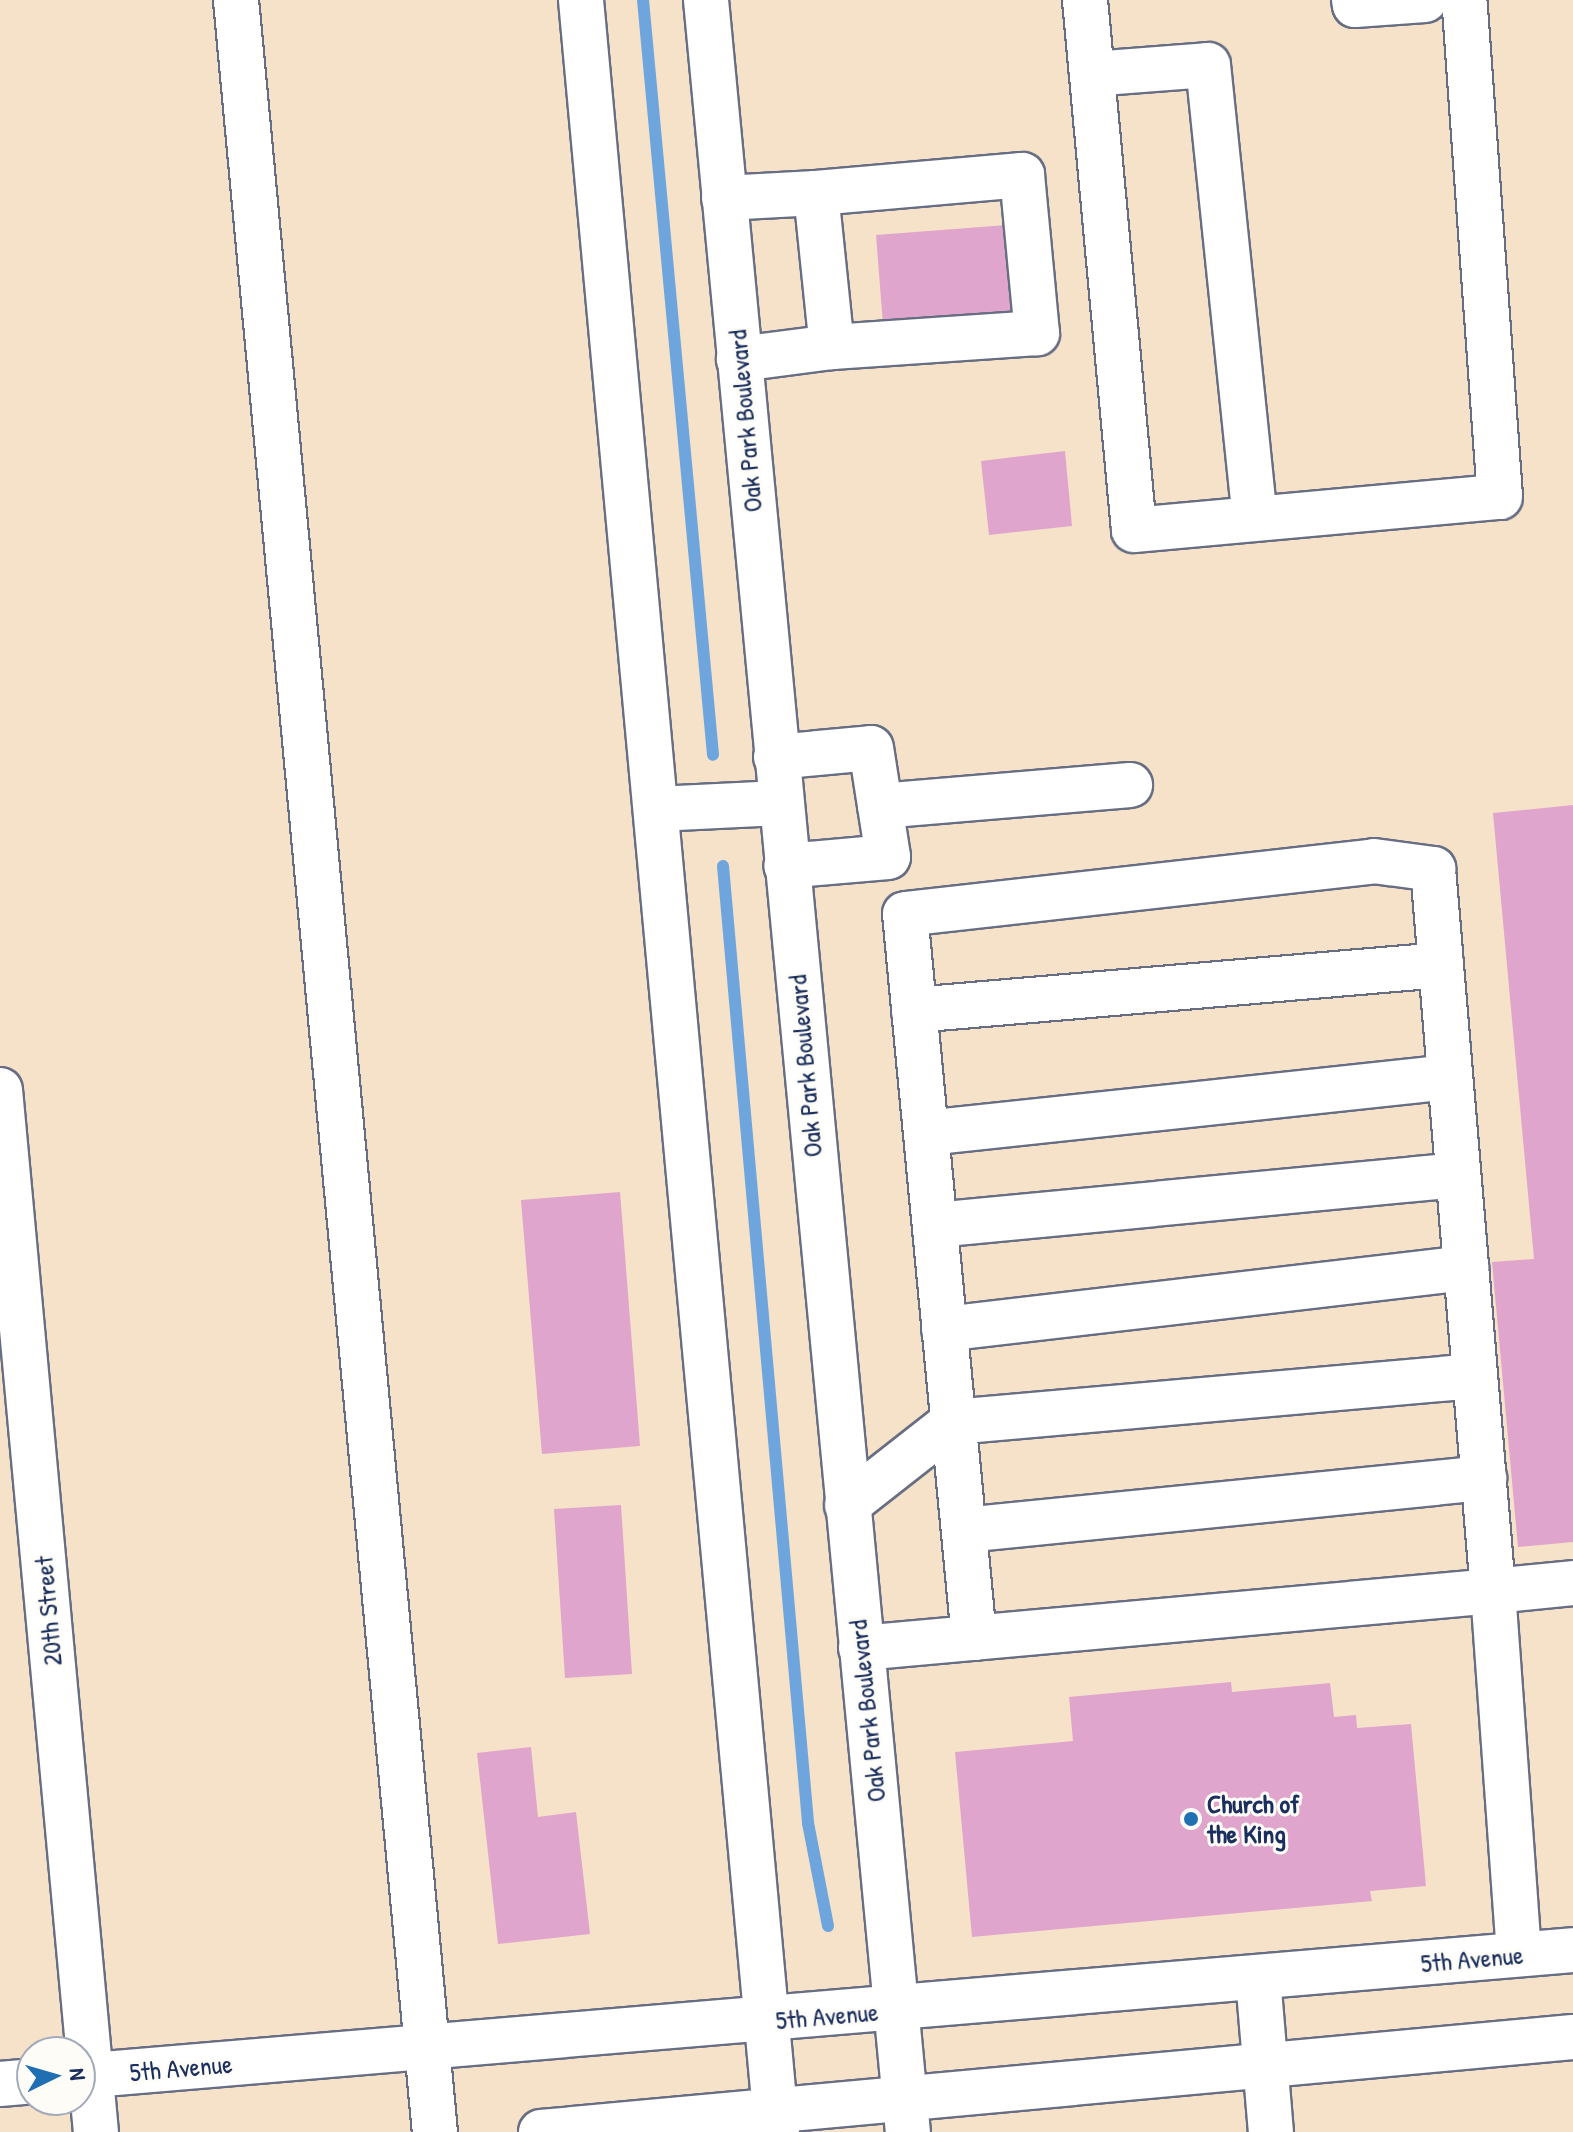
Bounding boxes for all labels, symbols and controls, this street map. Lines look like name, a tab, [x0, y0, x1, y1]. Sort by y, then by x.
street label: Oak Park Boulevard	[721, 329, 769, 513]
street label: Oak Park Boulevard	[781, 974, 829, 1158]
street label: 20th Street	[28, 1555, 68, 1667]
street label: Oak Park Boulevard	[842, 1618, 892, 1804]
place label: Church of the King	[1207, 1788, 1299, 1850]
marker: Church of the King	[1182, 1810, 1200, 1828]
street label: 5th Avenue	[1419, 1939, 1525, 1979]
street label: 5th Avenue	[774, 1996, 880, 2036]
north arrow	[16, 2036, 96, 2116]
street label: 5th Avenue	[128, 2048, 234, 2088]
text: N	[62, 2067, 93, 2081]

